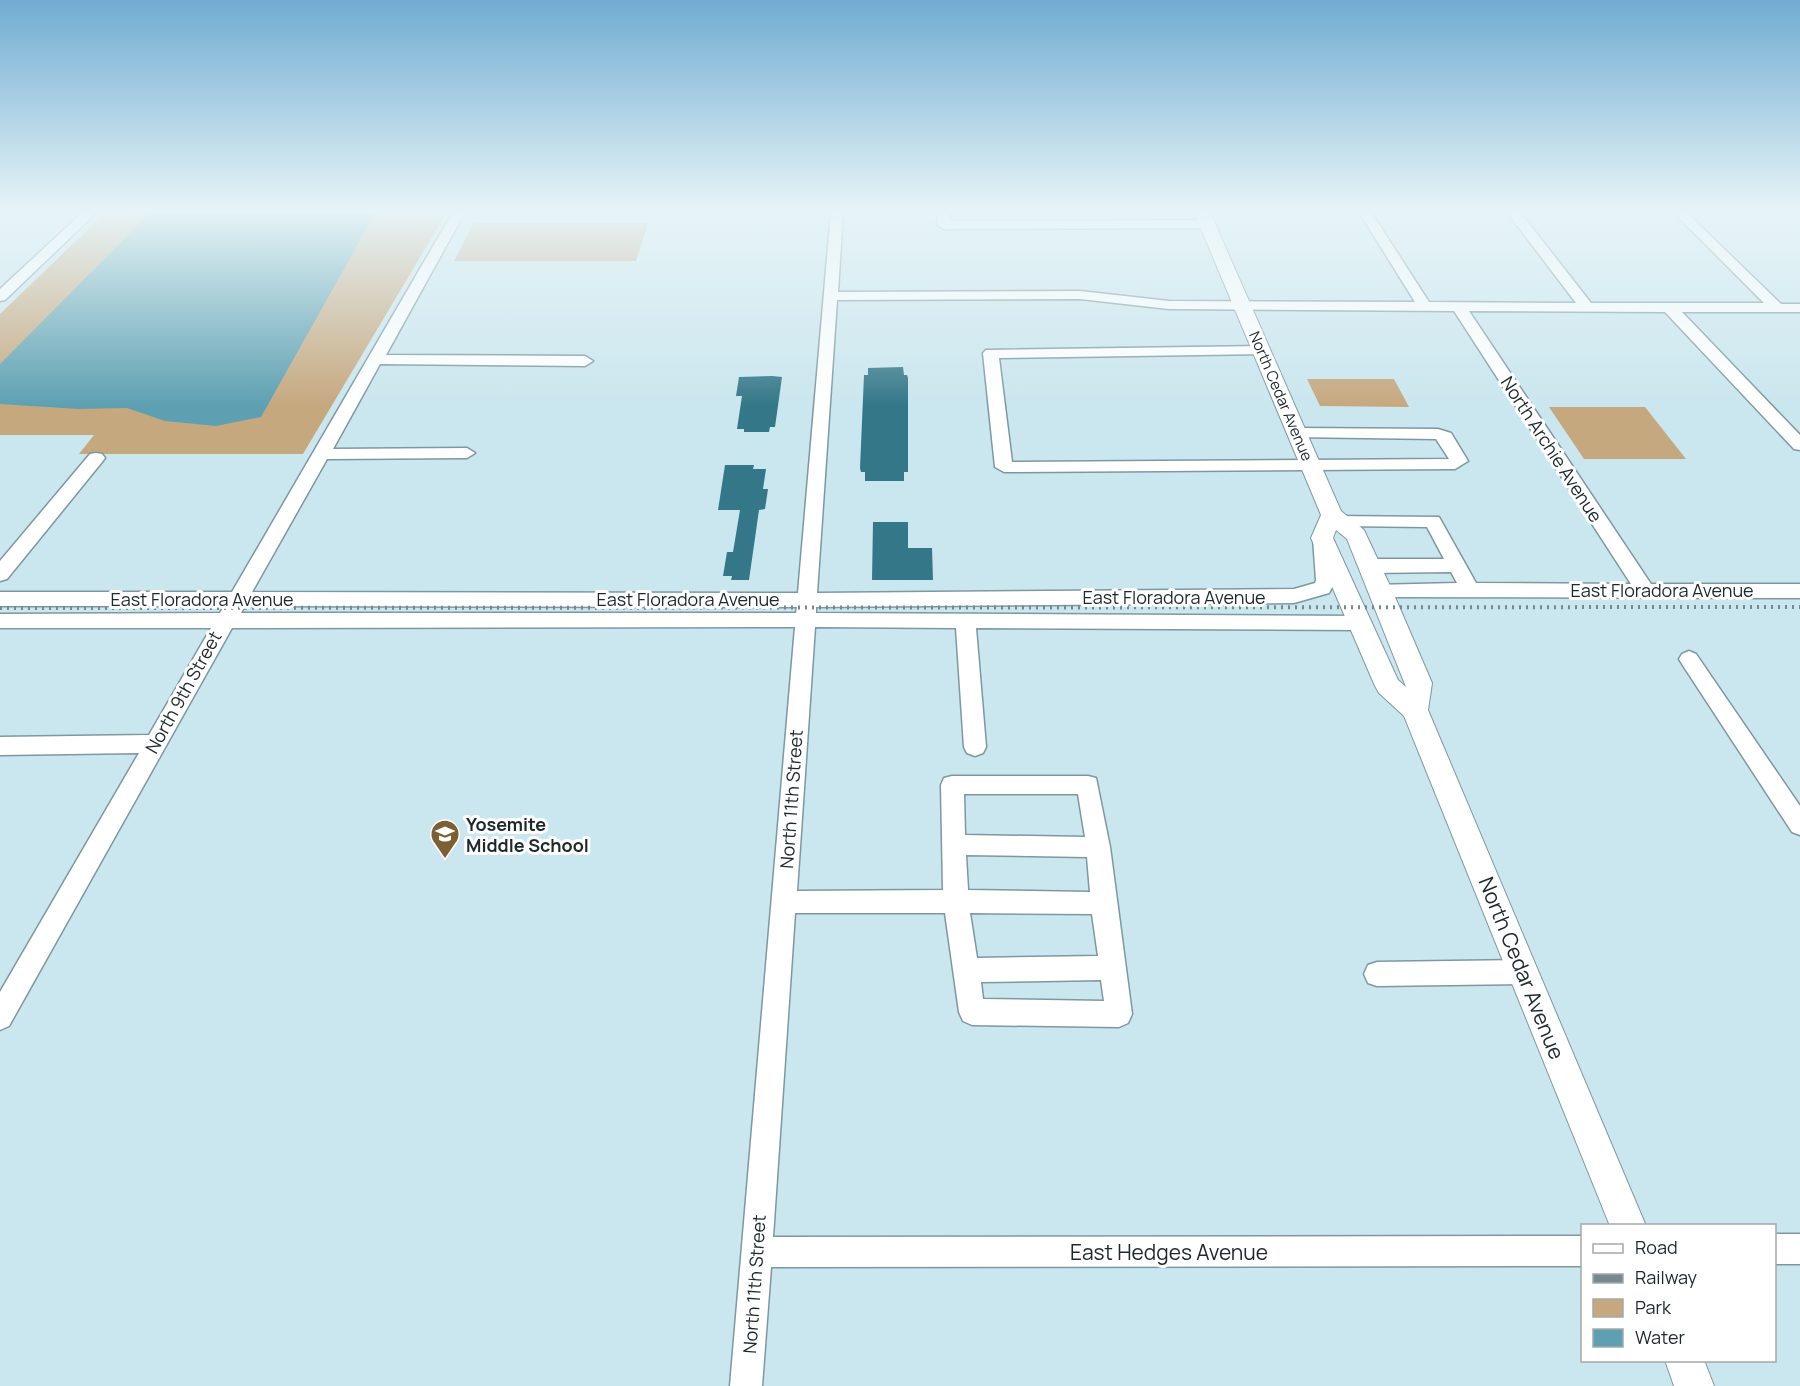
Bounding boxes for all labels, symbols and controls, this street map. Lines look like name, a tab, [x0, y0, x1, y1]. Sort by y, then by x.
street label: North Cedar Avenue	[1244, 328, 1318, 464]
street label: North Archie Avenue	[1496, 371, 1608, 527]
street label: East Floradora Avenue	[1570, 578, 1754, 602]
street label: East Floradora Avenue	[1082, 585, 1266, 609]
street label: East Floradora Avenue	[110, 587, 294, 611]
street label: East Floradora Avenue	[596, 587, 780, 611]
street label: North 9th Street	[139, 626, 227, 758]
street label: North 11th Street	[774, 729, 808, 869]
place label: Yosemite Middle School	[466, 812, 589, 857]
school or university icon: Yosemite Middle School	[429, 818, 461, 860]
street label: North Cedar Avenue	[1473, 873, 1571, 1063]
street label: North 11th Street	[737, 1214, 771, 1354]
legend	[1581, 1224, 1776, 1362]
text: Road	[1635, 1235, 1678, 1259]
street label: East Hedges Avenue	[1070, 1238, 1268, 1266]
text: Railway	[1635, 1265, 1697, 1289]
text: Park	[1635, 1295, 1672, 1319]
text: Water	[1635, 1325, 1685, 1349]

